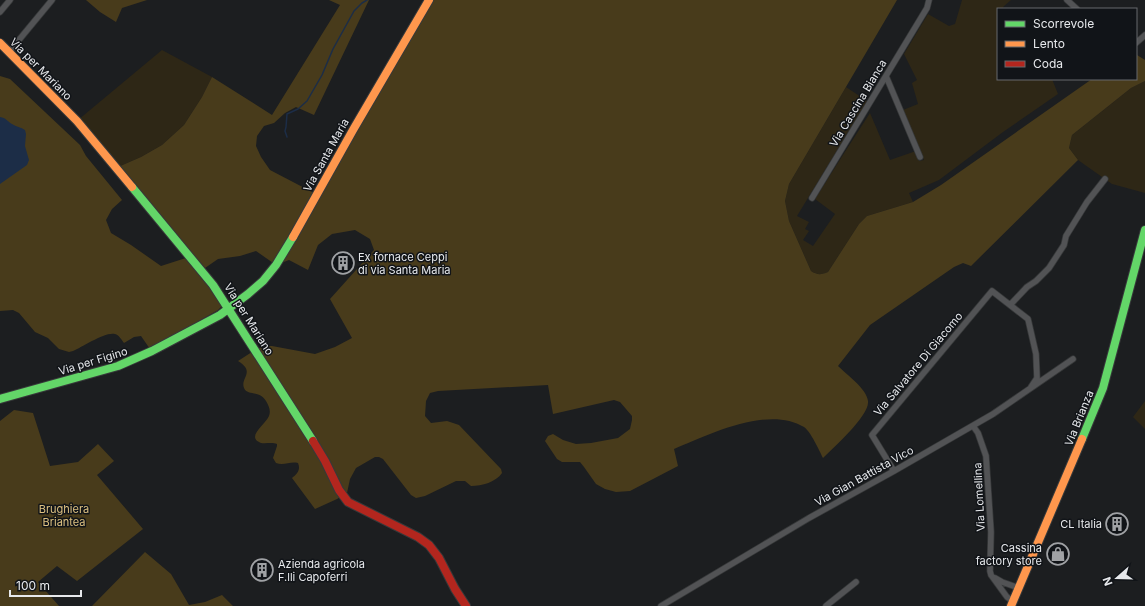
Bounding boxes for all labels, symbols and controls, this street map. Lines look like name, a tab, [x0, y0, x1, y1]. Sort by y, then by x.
legend	[997, 8, 1137, 80]
text: Scorrevole	[1033, 16, 1094, 31]
street label: Via per Mariano	[7, 35, 75, 103]
text: Lento	[1033, 36, 1065, 51]
text: Coda	[1033, 56, 1063, 71]
street label: Via Cascina Bianca	[826, 57, 890, 149]
street label: Via Santa Maria	[300, 116, 352, 194]
building icon: Ex fornace Ceppi di via Santa Maria	[330, 250, 356, 276]
place label: Ex fornace Ceppi di via Santa Maria	[358, 250, 451, 277]
street label: Via per Mariano	[221, 280, 277, 358]
street label: Via Salvatore Di Giacomo	[870, 309, 966, 419]
street label: Via per Figino	[57, 344, 130, 378]
street label: Via Brianza	[1062, 388, 1096, 448]
street label: Via Gian Battista Vico	[812, 443, 916, 509]
street label: Via Lomellina	[970, 462, 988, 532]
park label: Brughiera Briantea	[39, 502, 89, 529]
building icon: CL Italia	[1104, 511, 1130, 537]
place label: CL Italia	[1060, 517, 1102, 531]
place label: Cassina factory store	[976, 541, 1042, 568]
shop icon: Cassina factory store	[1045, 541, 1071, 567]
building icon: Azienda agricola F.lli Capoferri	[249, 557, 275, 583]
place label: Azienda agricola F.lli Capoferri	[278, 557, 365, 584]
north arrow	[1097, 558, 1137, 598]
scale bar	[10, 572, 81, 598]
text: N	[1100, 575, 1116, 588]
text: 100 m	[16, 578, 50, 593]

